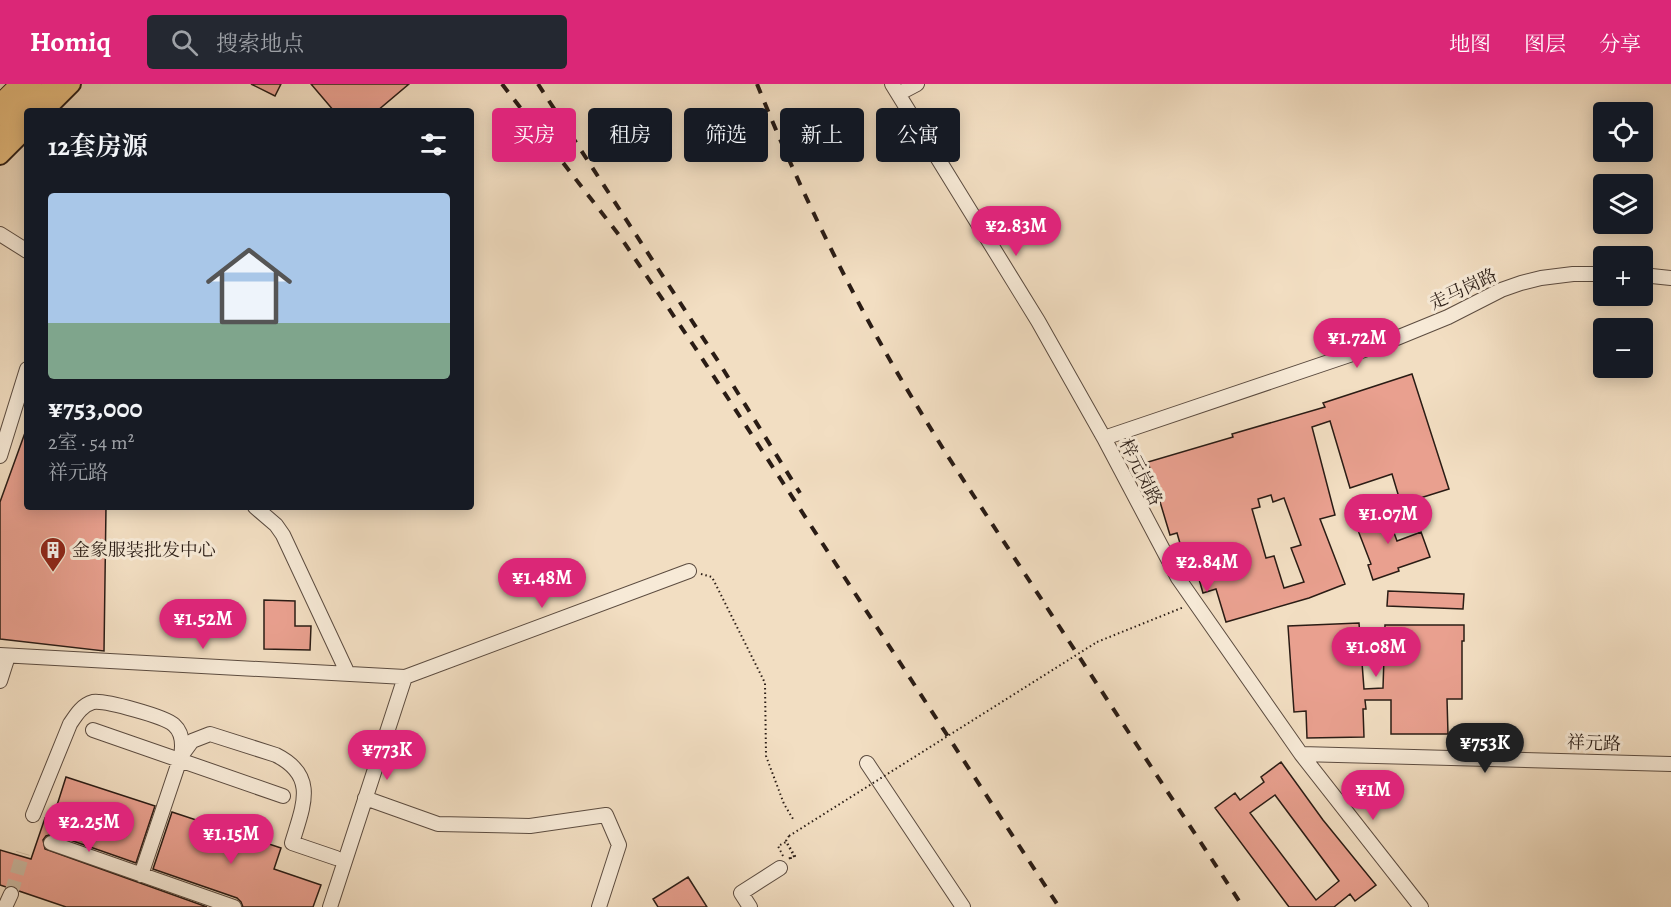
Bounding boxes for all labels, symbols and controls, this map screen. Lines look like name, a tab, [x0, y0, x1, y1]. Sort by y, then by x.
search box	[147, 15, 567, 69]
text: Homiq	[30, 23, 111, 61]
icon: search	[168, 26, 201, 59]
text: 搜索地点	[216, 29, 304, 59]
text: 地图	[1449, 30, 1491, 58]
text: 图层	[1524, 30, 1566, 58]
text: 分享	[1599, 30, 1641, 58]
map controls	[1593, 102, 1653, 378]
button: locate	[1593, 102, 1653, 162]
chip: 买房	[492, 108, 576, 162]
chip: 租房	[588, 108, 672, 162]
chip: 筛选	[684, 108, 768, 162]
chip: 新上	[780, 108, 864, 162]
chip: 公寓	[876, 108, 960, 162]
icon: filters	[417, 128, 450, 161]
text: 12套房源	[48, 129, 148, 164]
button: layers	[1593, 174, 1653, 234]
pin: ¥2.83M	[967, 206, 1065, 257]
text: ¥2.83M	[985, 212, 1047, 239]
icon: home	[195, 232, 303, 340]
button: +	[1593, 246, 1653, 306]
street label: 走马岗路	[1425, 263, 1501, 315]
pin: ¥1.72M	[1308, 318, 1406, 369]
button: −	[1593, 318, 1653, 378]
text: ¥1.72M	[1327, 324, 1387, 351]
text: ¥753,000	[48, 391, 143, 426]
text: 2室 · 54 m²	[48, 429, 134, 456]
street label: 梓元岗路	[1114, 434, 1168, 510]
text: 祥元路	[48, 459, 108, 486]
pin: ¥1.07M	[1339, 494, 1437, 545]
text: ¥1.07M	[1358, 500, 1418, 527]
building icon: 金象服装批发中心	[38, 535, 68, 573]
place label: 金象服装批发中心	[72, 538, 216, 562]
pin: ¥2.84M	[1158, 542, 1256, 593]
text: ¥2.84M	[1176, 548, 1238, 575]
pin: ¥1.48M	[493, 558, 591, 609]
text: ¥1.48M	[512, 564, 572, 591]
pin: ¥1.52M	[154, 599, 252, 650]
text: ¥1.52M	[173, 605, 233, 632]
pin: ¥1.08M	[1327, 627, 1425, 678]
text: ¥1.08M	[1346, 633, 1406, 660]
pin: ¥753K	[1443, 723, 1527, 774]
text: ¥753K	[1460, 729, 1510, 756]
pin: ¥773K	[345, 730, 429, 781]
street label: 祥元路	[1567, 730, 1621, 756]
text: ¥773K	[362, 736, 412, 763]
pin: ¥1M	[1344, 770, 1402, 821]
text: ¥1M	[1355, 776, 1391, 803]
pin: ¥2.25M	[40, 802, 138, 853]
text: ¥2.25M	[58, 808, 120, 835]
pin: ¥1.15M	[182, 814, 280, 865]
text: ¥1.15M	[203, 820, 259, 847]

